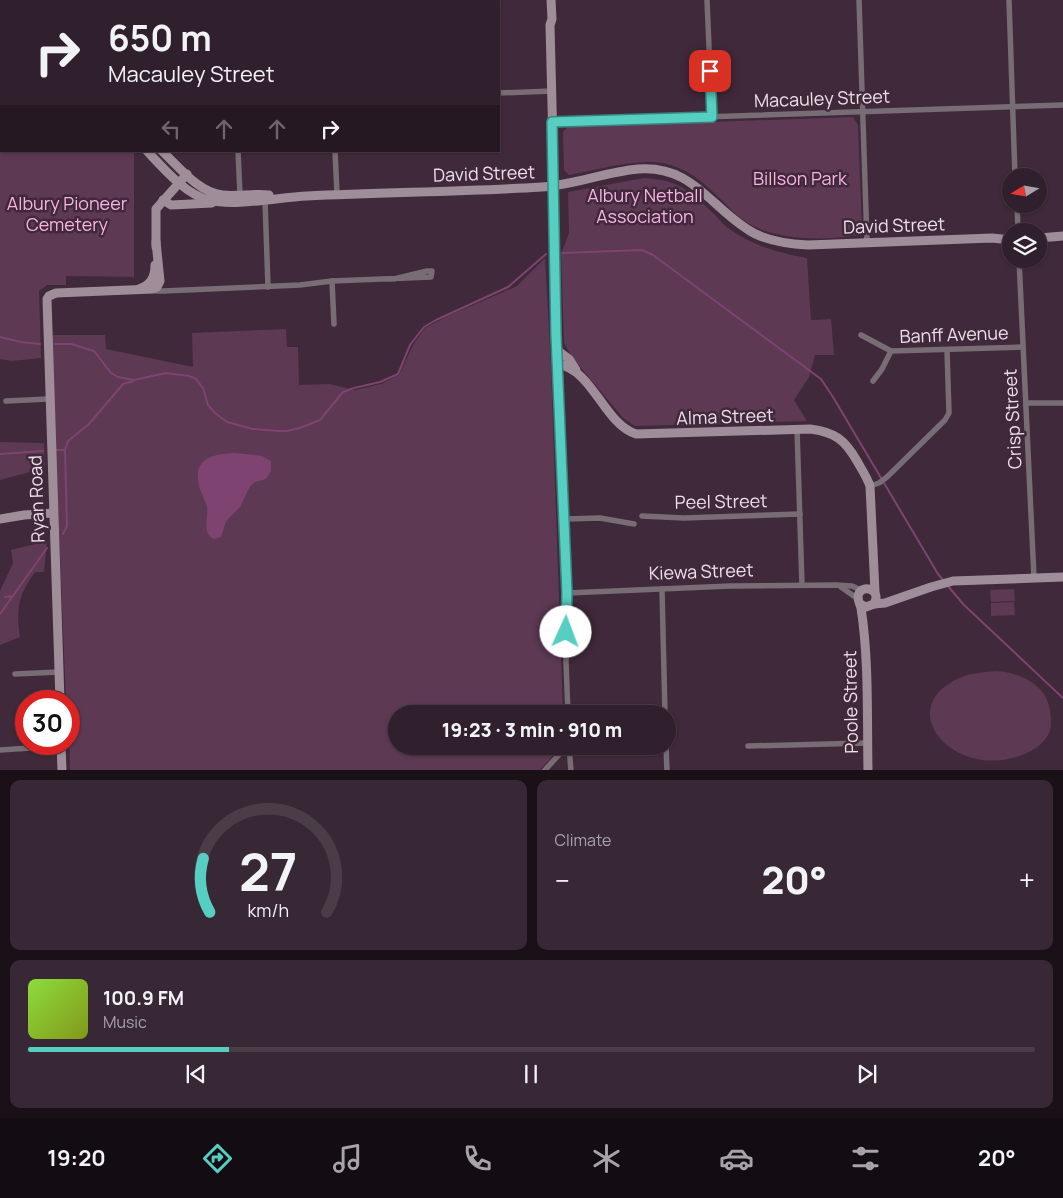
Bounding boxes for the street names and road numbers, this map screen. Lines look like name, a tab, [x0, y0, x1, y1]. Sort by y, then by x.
street label: Macauley Street	[754, 84, 890, 112]
street label: David Street	[433, 159, 535, 187]
street label: David Street	[843, 211, 945, 239]
street label: Banff Avenue	[899, 320, 1009, 348]
street label: Crisp Street	[997, 368, 1027, 470]
street label: Alma Street	[676, 402, 774, 430]
street label: Ryan Road	[22, 455, 50, 543]
street label: Peel Street	[675, 488, 767, 514]
street label: Kiewa Street	[648, 557, 754, 585]
street label: Poole Street	[837, 650, 863, 754]

